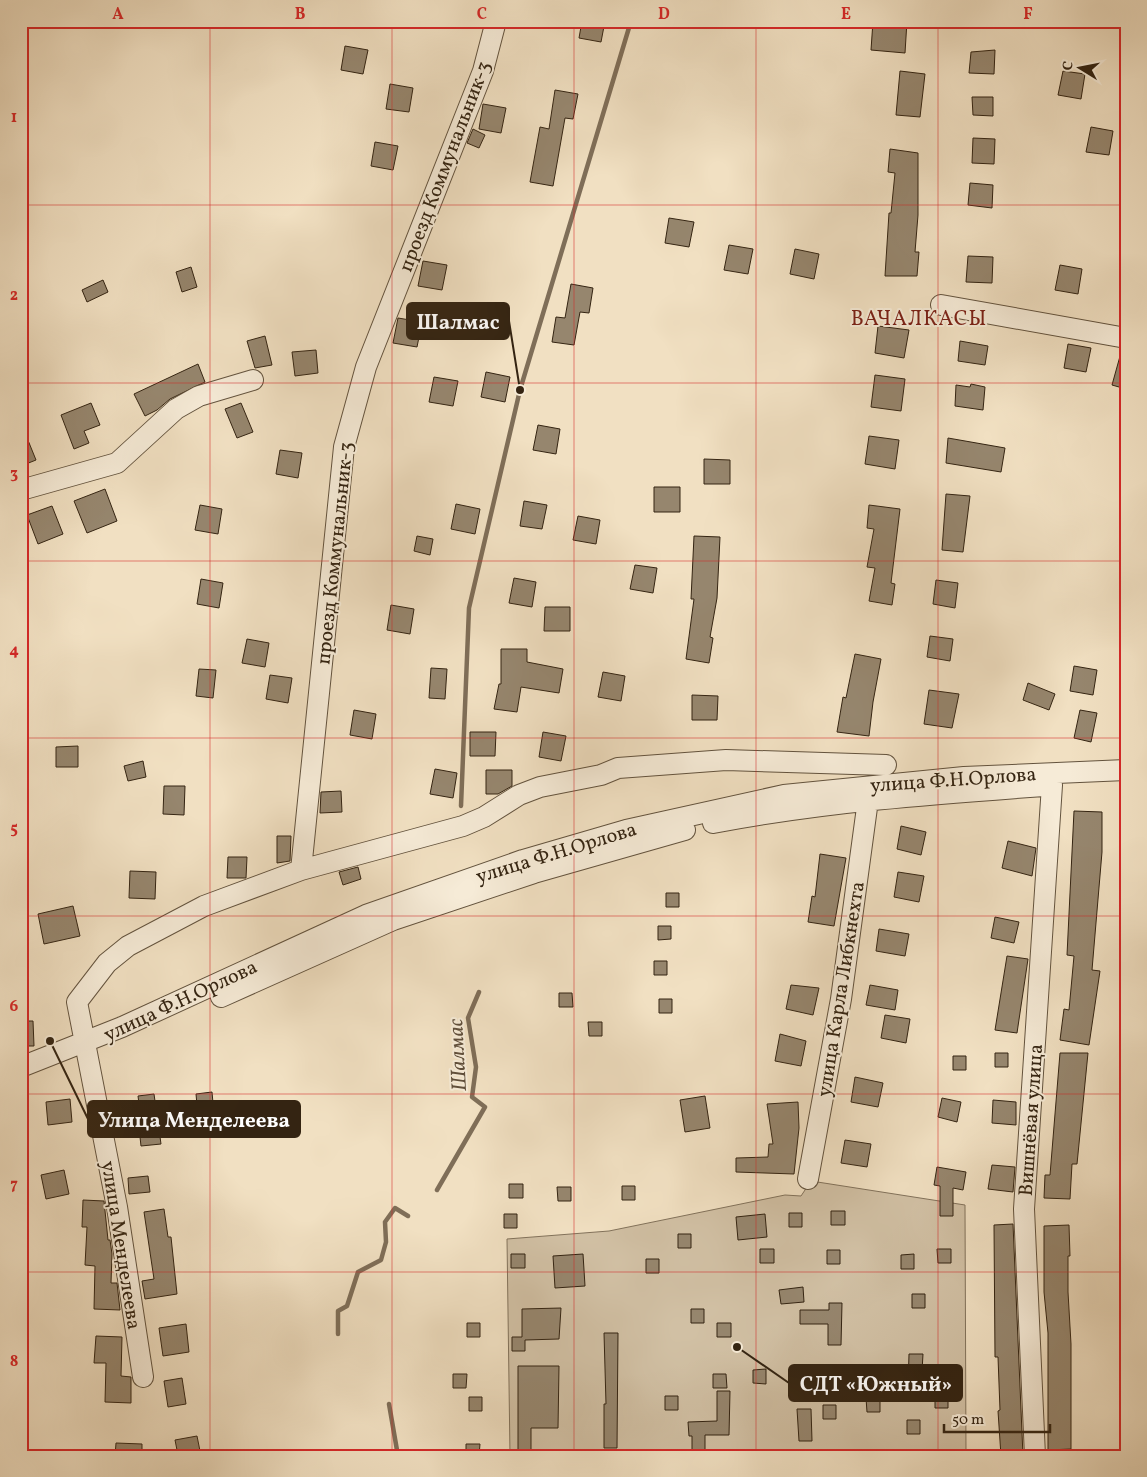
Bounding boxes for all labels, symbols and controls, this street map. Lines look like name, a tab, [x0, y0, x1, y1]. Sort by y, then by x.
text: A	[112, 4, 124, 26]
text: B	[295, 4, 306, 26]
text: C	[477, 4, 487, 26]
text: D	[658, 4, 670, 26]
text: E	[841, 4, 851, 26]
text: F	[1023, 4, 1033, 26]
north arrow	[1054, 42, 1104, 92]
street label: проезд Коммунальник-3	[393, 57, 499, 276]
text: С	[1059, 60, 1079, 72]
text: 1	[11, 107, 17, 129]
text: 2	[10, 285, 18, 307]
callout: Шалмас	[407, 303, 509, 339]
district label: ВАЧАЛКАСЫ	[851, 305, 987, 334]
text: Шалмас	[417, 309, 500, 338]
street label: проезд Коммунальник-3	[310, 440, 362, 666]
text: 3	[10, 463, 18, 485]
text: 4	[9, 640, 19, 662]
street label: улица Ф.Н.Орлова	[869, 761, 1037, 801]
street label: улица Ф.Н.Орлова	[473, 816, 640, 892]
text: 5	[10, 818, 18, 840]
street label: улица Карла Либкнехта	[811, 879, 873, 1099]
street label: улица Ф.Н.Орлова	[99, 954, 262, 1050]
text: 6	[10, 996, 19, 1018]
water label: Шалмас	[442, 1018, 475, 1092]
street label: Вишнёвая улица	[1013, 1043, 1051, 1197]
callout: Улица Менделеева	[88, 1101, 300, 1137]
text: Улица Менделеева	[98, 1107, 290, 1136]
street label: улица Менделеева	[93, 1159, 147, 1332]
text: 7	[10, 1174, 18, 1196]
text: 8	[10, 1351, 18, 1373]
callout: СДТ «Южный»	[789, 1365, 962, 1401]
text: СДТ «Южный»	[800, 1371, 952, 1400]
scale bar	[944, 1402, 1051, 1434]
text: 50 m	[952, 1410, 984, 1431]

